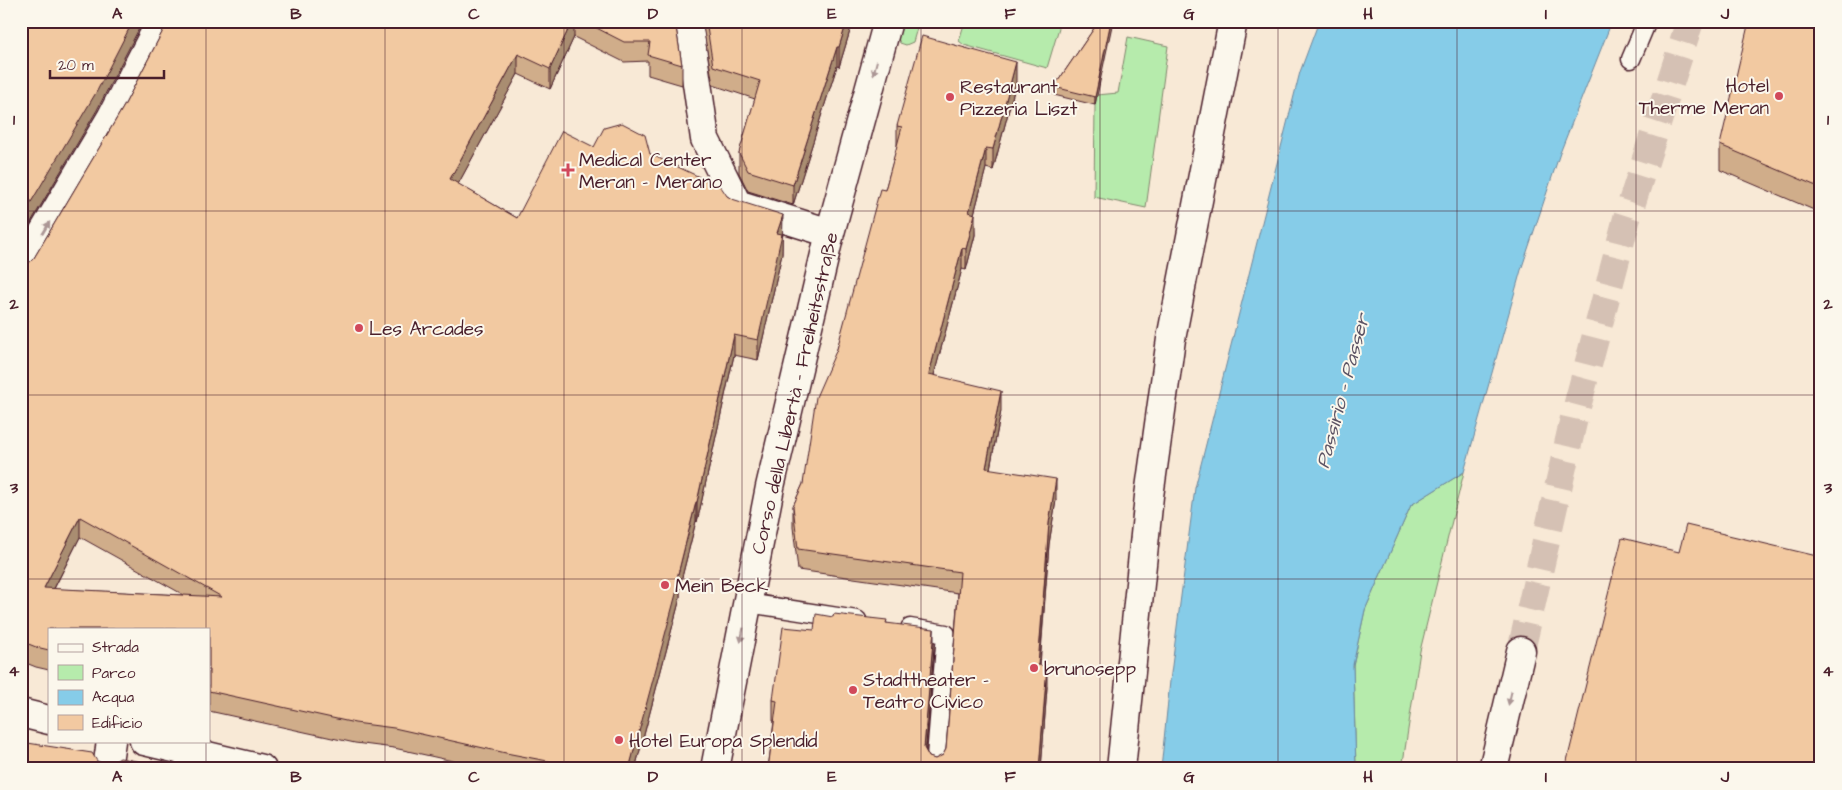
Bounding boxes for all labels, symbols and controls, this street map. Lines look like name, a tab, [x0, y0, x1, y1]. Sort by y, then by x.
text: A	[112, 3, 123, 25]
text: B	[290, 3, 302, 25]
text: C	[468, 3, 480, 25]
text: D	[648, 3, 659, 25]
text: E	[827, 3, 837, 25]
text: F	[1004, 3, 1016, 25]
text: G	[1183, 3, 1195, 25]
text: H	[1363, 3, 1373, 25]
text: I	[1545, 3, 1547, 25]
text: J	[1720, 3, 1730, 25]
scale bar	[50, 48, 164, 80]
text: 20 m	[58, 55, 94, 76]
one-way arrow	[871, 61, 879, 76]
place label: Hotel Therme Meran	[1639, 73, 1769, 122]
place label: Restaurant Pizzeria Liszt	[960, 74, 1078, 123]
marker: Hotel Therme Meran	[1773, 90, 1785, 102]
marker: Restaurant Pizzeria Liszt	[944, 91, 956, 103]
text: 1	[13, 109, 16, 131]
text: 1	[1827, 109, 1830, 131]
place label: Medical Center Meran - Merano	[579, 147, 722, 196]
marker: Medical Center Meran - Merano	[561, 163, 575, 177]
one-way arrow	[42, 221, 51, 234]
street label: Corso della Libertà - Freiheitsstraße	[745, 230, 846, 557]
text: 2	[8, 293, 19, 315]
text: 2	[1822, 293, 1833, 315]
water label: Passirio - Passer	[1309, 309, 1378, 471]
place label: Les Arcades	[369, 316, 483, 343]
marker: Les Arcades	[353, 322, 365, 334]
text: 3	[9, 477, 19, 499]
text: 3	[1823, 477, 1833, 499]
place label: Mein Beck	[675, 573, 769, 600]
marker: Mein Beck	[659, 579, 671, 591]
one-way arrow	[737, 627, 745, 643]
legend	[48, 628, 210, 742]
text: Strada	[92, 637, 139, 658]
place label: brunosepp	[1044, 656, 1136, 683]
text: 4	[9, 660, 20, 682]
text: 4	[1823, 660, 1834, 682]
marker: brunosepp	[1028, 662, 1040, 674]
text: Parco	[92, 663, 136, 684]
place label: Stadttheater - Teatro Civico	[863, 667, 989, 716]
marker: Stadttheater - Teatro Civico	[847, 684, 859, 696]
text: Acqua	[92, 687, 134, 708]
one-way arrow	[1506, 691, 1514, 706]
text: Edificio	[92, 713, 143, 734]
place label: Hotel Europa Splendid	[629, 728, 818, 755]
marker: Hotel Europa Splendid	[613, 734, 625, 746]
text: A	[112, 766, 123, 788]
text: B	[290, 766, 302, 788]
text: C	[468, 766, 480, 788]
text: D	[648, 766, 659, 788]
text: E	[827, 766, 837, 788]
text: F	[1004, 766, 1016, 788]
text: G	[1183, 766, 1195, 788]
text: H	[1363, 766, 1373, 788]
text: I	[1545, 766, 1547, 788]
text: J	[1720, 766, 1730, 788]

